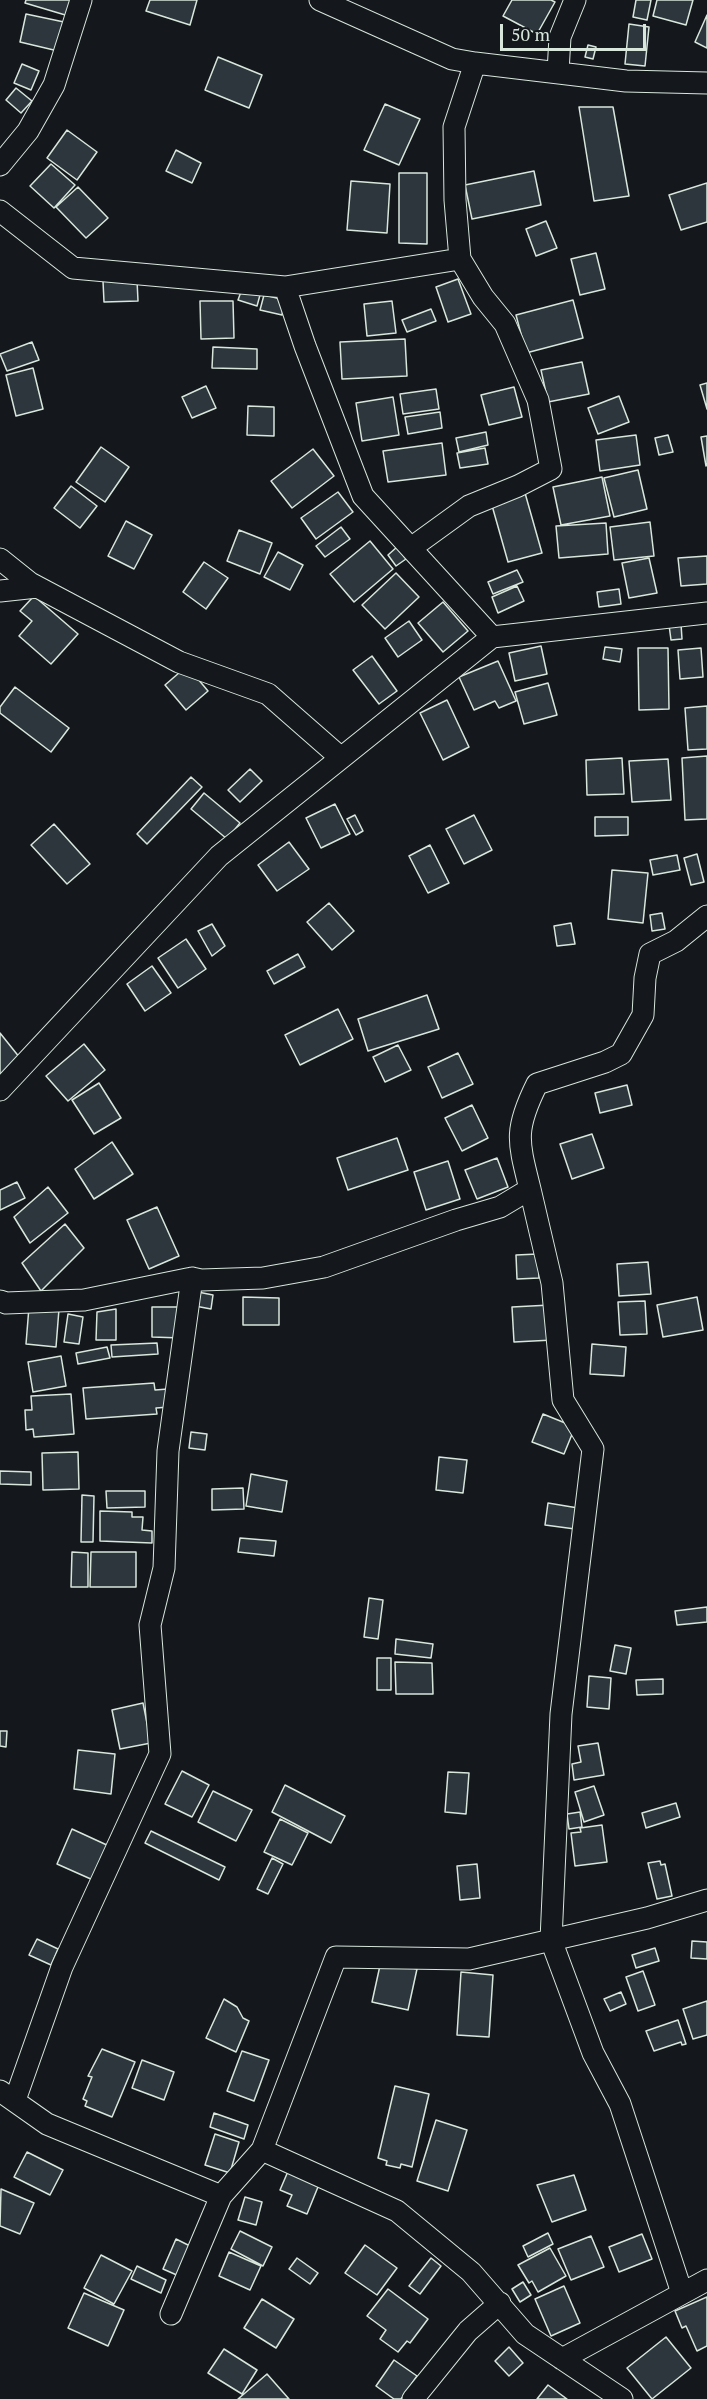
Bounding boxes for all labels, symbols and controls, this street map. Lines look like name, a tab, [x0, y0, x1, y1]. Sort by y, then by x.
scale bar	[503, 12, 648, 50]
text: 50 m	[511, 22, 550, 46]

